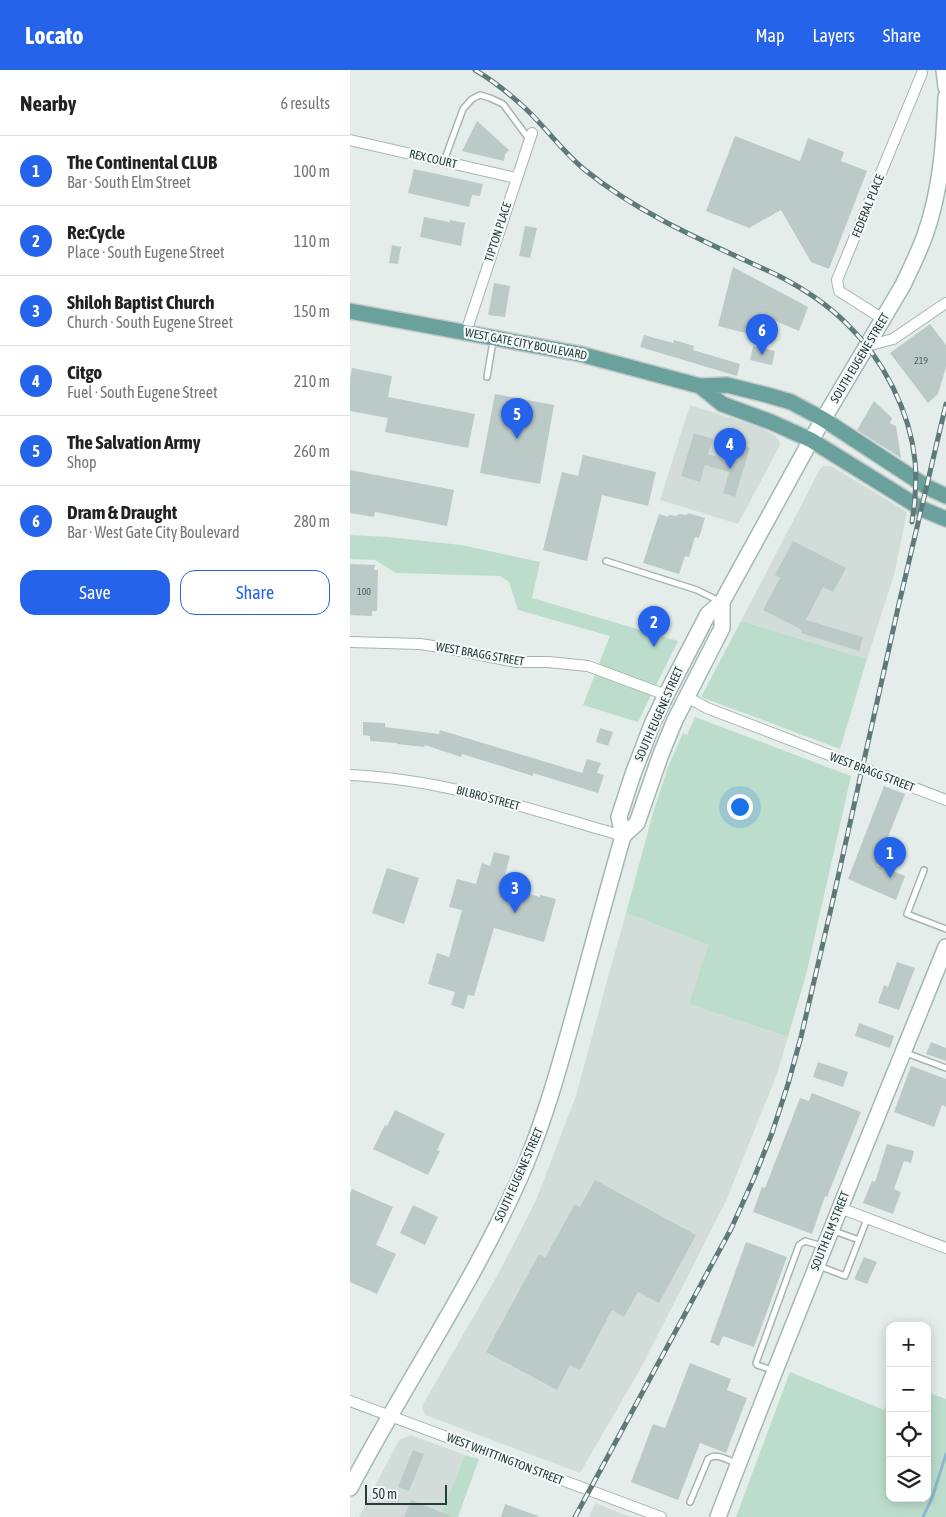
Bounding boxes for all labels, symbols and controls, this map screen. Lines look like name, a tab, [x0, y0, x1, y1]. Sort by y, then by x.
text: Locato	[25, 22, 84, 49]
text: Map	[755, 25, 784, 46]
text: Layers	[812, 25, 855, 46]
text: Share	[883, 25, 921, 46]
text: Nearby	[20, 91, 76, 115]
text: 6 results	[280, 94, 330, 112]
street label: REX COURT	[408, 147, 459, 171]
text: The Continental CLUB	[67, 151, 217, 173]
text: 1	[32, 162, 40, 180]
text: 100 m	[294, 162, 330, 180]
street label: FEDERAL PLACE	[849, 172, 887, 240]
text: Bar · South Elm Street	[67, 173, 191, 191]
street label: TIPTON PLACE	[482, 200, 514, 264]
text: Re:Cycle	[67, 221, 125, 243]
text: 2	[32, 232, 40, 250]
text: 110 m	[294, 232, 330, 250]
text: Place · South Eugene Street	[67, 243, 225, 261]
text: Shiloh Baptist Church	[67, 291, 214, 313]
text: 3	[32, 302, 40, 320]
text: 150 m	[294, 302, 330, 320]
street label: SOUTH EUGENE STREET	[828, 310, 893, 405]
text: Church · South Eugene Street	[67, 313, 233, 331]
pin: 6	[746, 314, 778, 355]
street label: WEST GATE CITY BOULEVARD	[464, 325, 588, 363]
house number: 219	[914, 355, 928, 366]
text: Citgo	[67, 361, 102, 383]
text: 4	[32, 372, 40, 390]
text: 210 m	[294, 372, 330, 390]
text: Fuel · South Eugene Street	[67, 383, 218, 401]
pin: 5	[501, 398, 533, 439]
pin: 4	[714, 428, 746, 469]
text: The Salvation Army	[67, 431, 201, 453]
text: 5	[32, 442, 40, 460]
text: 260 m	[294, 442, 330, 460]
text: Shop	[67, 453, 97, 471]
text: Dram & Draught	[67, 501, 177, 523]
text: 6	[32, 512, 40, 530]
text: 280 m	[294, 512, 330, 530]
text: Bar · West Gate City Boulevard	[67, 523, 240, 541]
button: Save	[20, 570, 170, 615]
button: Share	[180, 570, 330, 615]
house number: 100	[357, 586, 371, 597]
pin: 2	[638, 606, 670, 647]
street label: WEST BRAGG STREET	[435, 639, 526, 669]
street label: SOUTH EUGENE STREET	[632, 664, 686, 764]
street label: WEST BRAGG STREET	[828, 749, 917, 795]
street label: BILBRO STREET	[455, 783, 522, 813]
your location	[727, 794, 753, 820]
pin: 1	[874, 837, 906, 878]
pin: 3	[499, 872, 531, 913]
street label: SOUTH EUGENE STREET	[492, 1125, 546, 1225]
street label: SOUTH ELM STREET	[808, 1189, 853, 1273]
map controls	[886, 1322, 931, 1502]
button: +	[886, 1322, 931, 1367]
button: −	[886, 1367, 931, 1412]
button: locate	[886, 1412, 931, 1457]
street label: WEST WHITTINGTON STREET	[445, 1430, 566, 1488]
button: layers	[886, 1457, 931, 1502]
scale bar	[365, 1482, 448, 1505]
text: 50 m	[372, 1486, 397, 1502]

